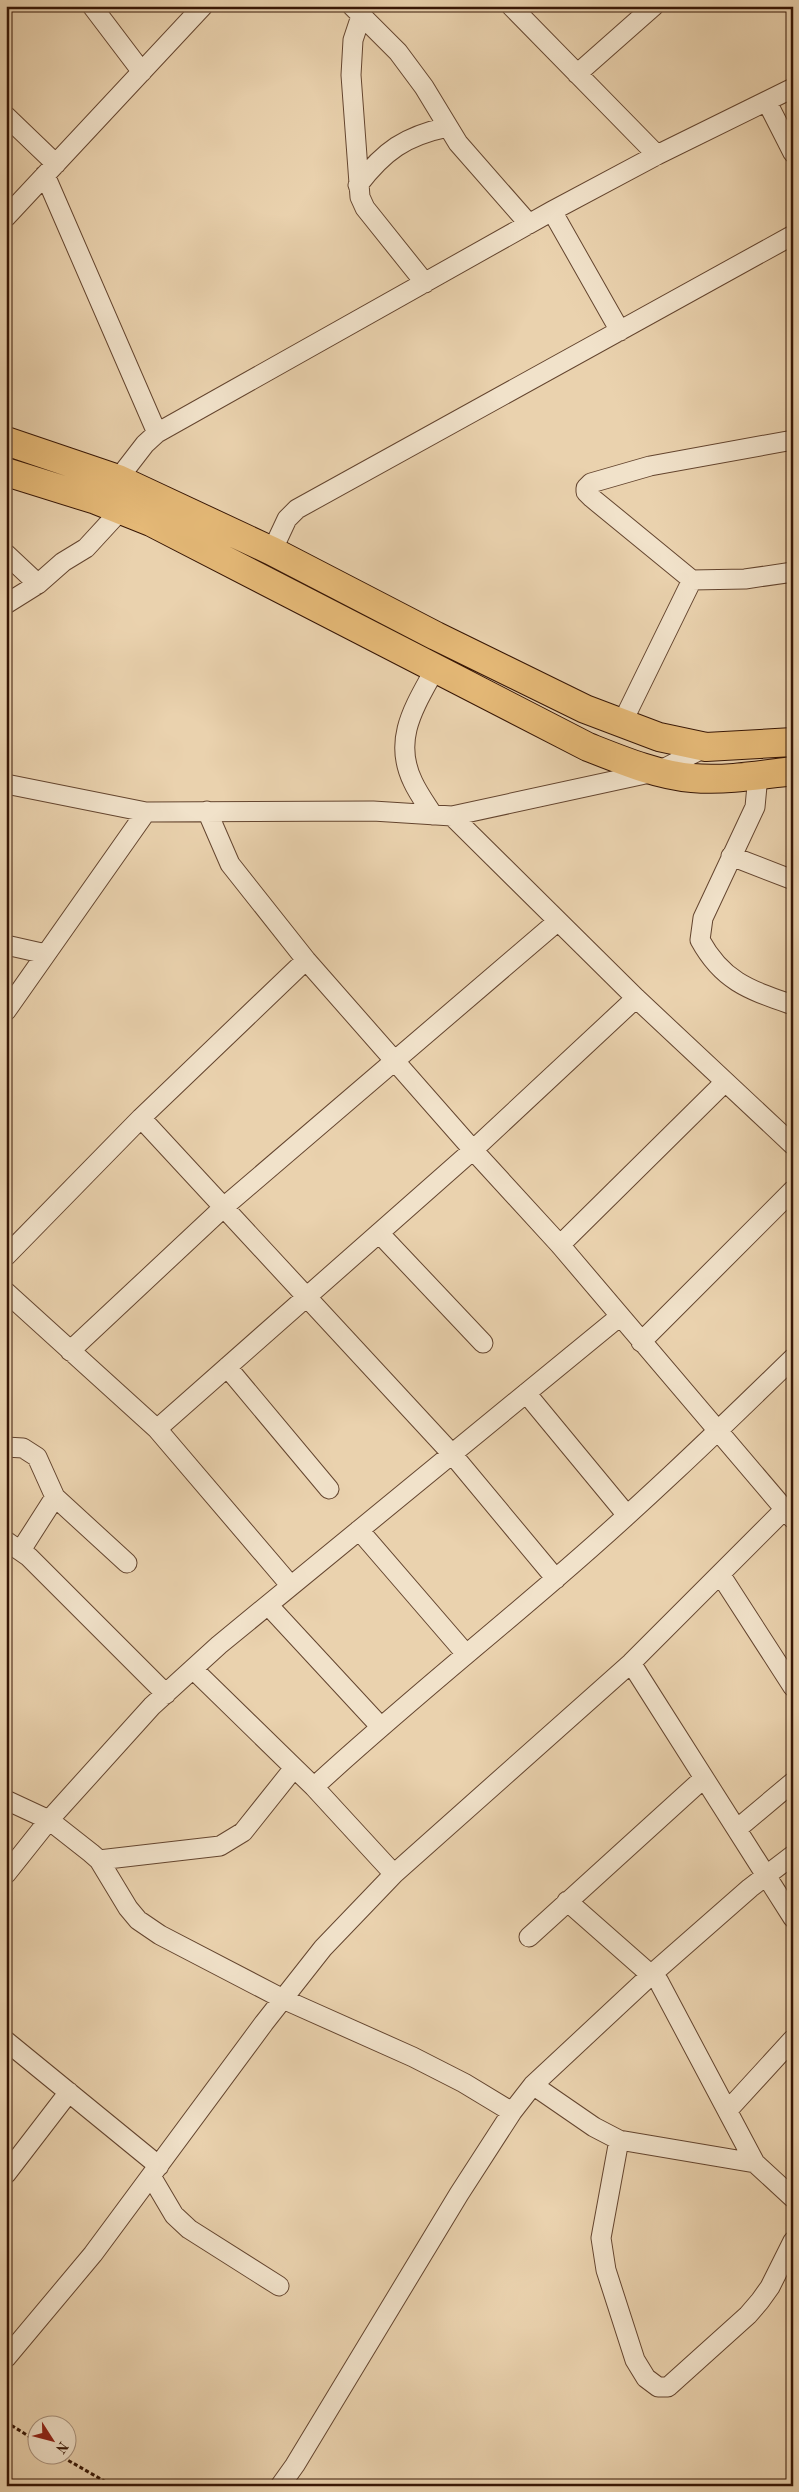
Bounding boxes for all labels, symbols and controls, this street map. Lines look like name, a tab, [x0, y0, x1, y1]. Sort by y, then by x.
north arrow	[28, 2414, 78, 2464]
text: N	[53, 2439, 71, 2456]

